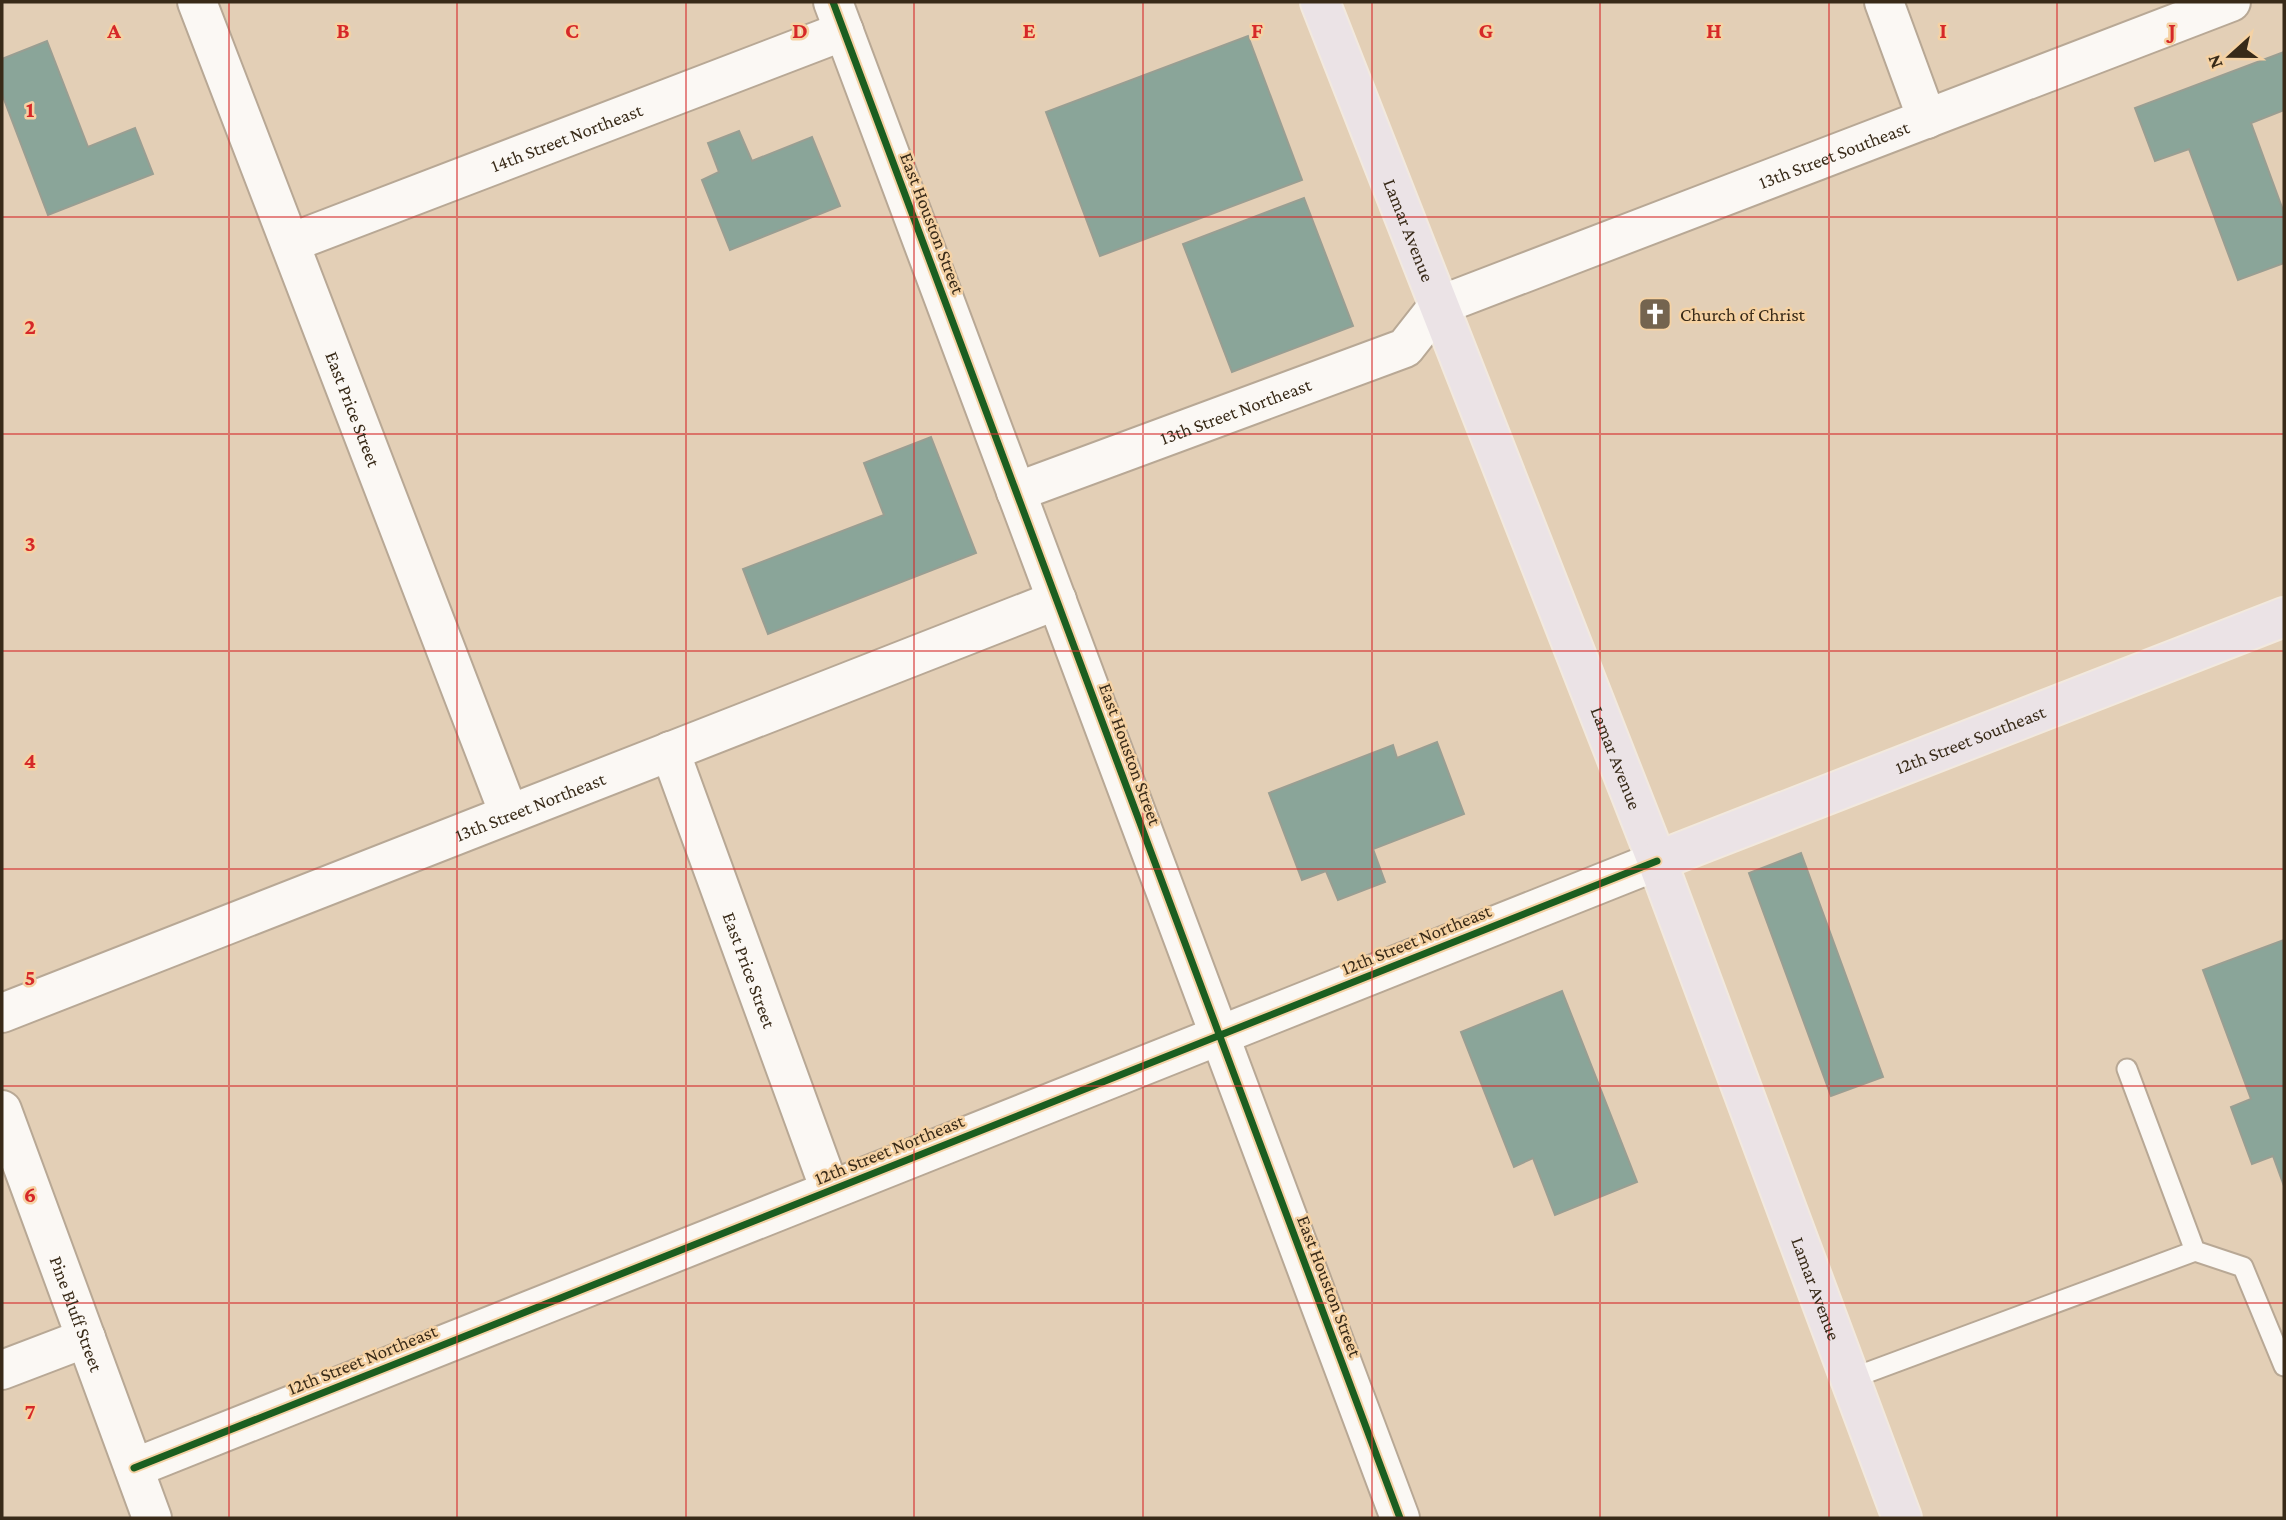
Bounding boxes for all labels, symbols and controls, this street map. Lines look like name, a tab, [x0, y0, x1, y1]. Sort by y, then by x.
text: A	[106, 17, 121, 43]
text: B	[336, 17, 350, 43]
text: C	[565, 17, 579, 43]
text: D	[792, 17, 808, 43]
text: E	[1022, 17, 1036, 43]
text: F	[1251, 17, 1263, 43]
text: G	[1479, 17, 1494, 43]
text: H	[1706, 17, 1722, 43]
text: I	[1939, 17, 1947, 43]
text: J	[2166, 17, 2176, 43]
north arrow	[2195, 21, 2265, 91]
text: N	[2202, 52, 2227, 72]
text: 1	[26, 96, 35, 122]
street label: 14th Street Northeast	[488, 99, 646, 176]
street label: 13th Street Southeast	[1756, 116, 1913, 193]
street label: East Houston Street	[896, 150, 969, 297]
street label: Lamar Avenue	[1379, 176, 1439, 285]
church icon: Church of Christ	[1636, 295, 1674, 333]
place label: Church of Christ	[1680, 304, 1806, 325]
text: 2	[24, 313, 36, 339]
street label: East Price Street	[321, 348, 385, 471]
street label: 13th Street Northeast	[1157, 373, 1315, 449]
text: 3	[24, 530, 36, 556]
street label: East Houston Street	[1095, 680, 1166, 829]
street label: 12th Street Southeast	[1892, 701, 2049, 778]
street label: Lamar Avenue	[1586, 704, 1646, 813]
text: 4	[24, 747, 36, 773]
street label: 13th Street Northeast	[452, 768, 609, 846]
street label: 12th Street Northeast	[1338, 900, 1495, 979]
street label: East Price Street	[719, 909, 780, 1032]
text: 5	[24, 964, 36, 990]
street label: 12th Street Northeast	[811, 1110, 968, 1189]
text: 6	[24, 1181, 36, 1207]
street label: East Houston Street	[1293, 1213, 1366, 1360]
street label: Lamar Avenue	[1787, 1234, 1845, 1343]
street label: Pine Bluff Street	[46, 1253, 107, 1375]
street label: 12th Street Northeast	[284, 1320, 441, 1399]
text: 7	[24, 1398, 36, 1424]

